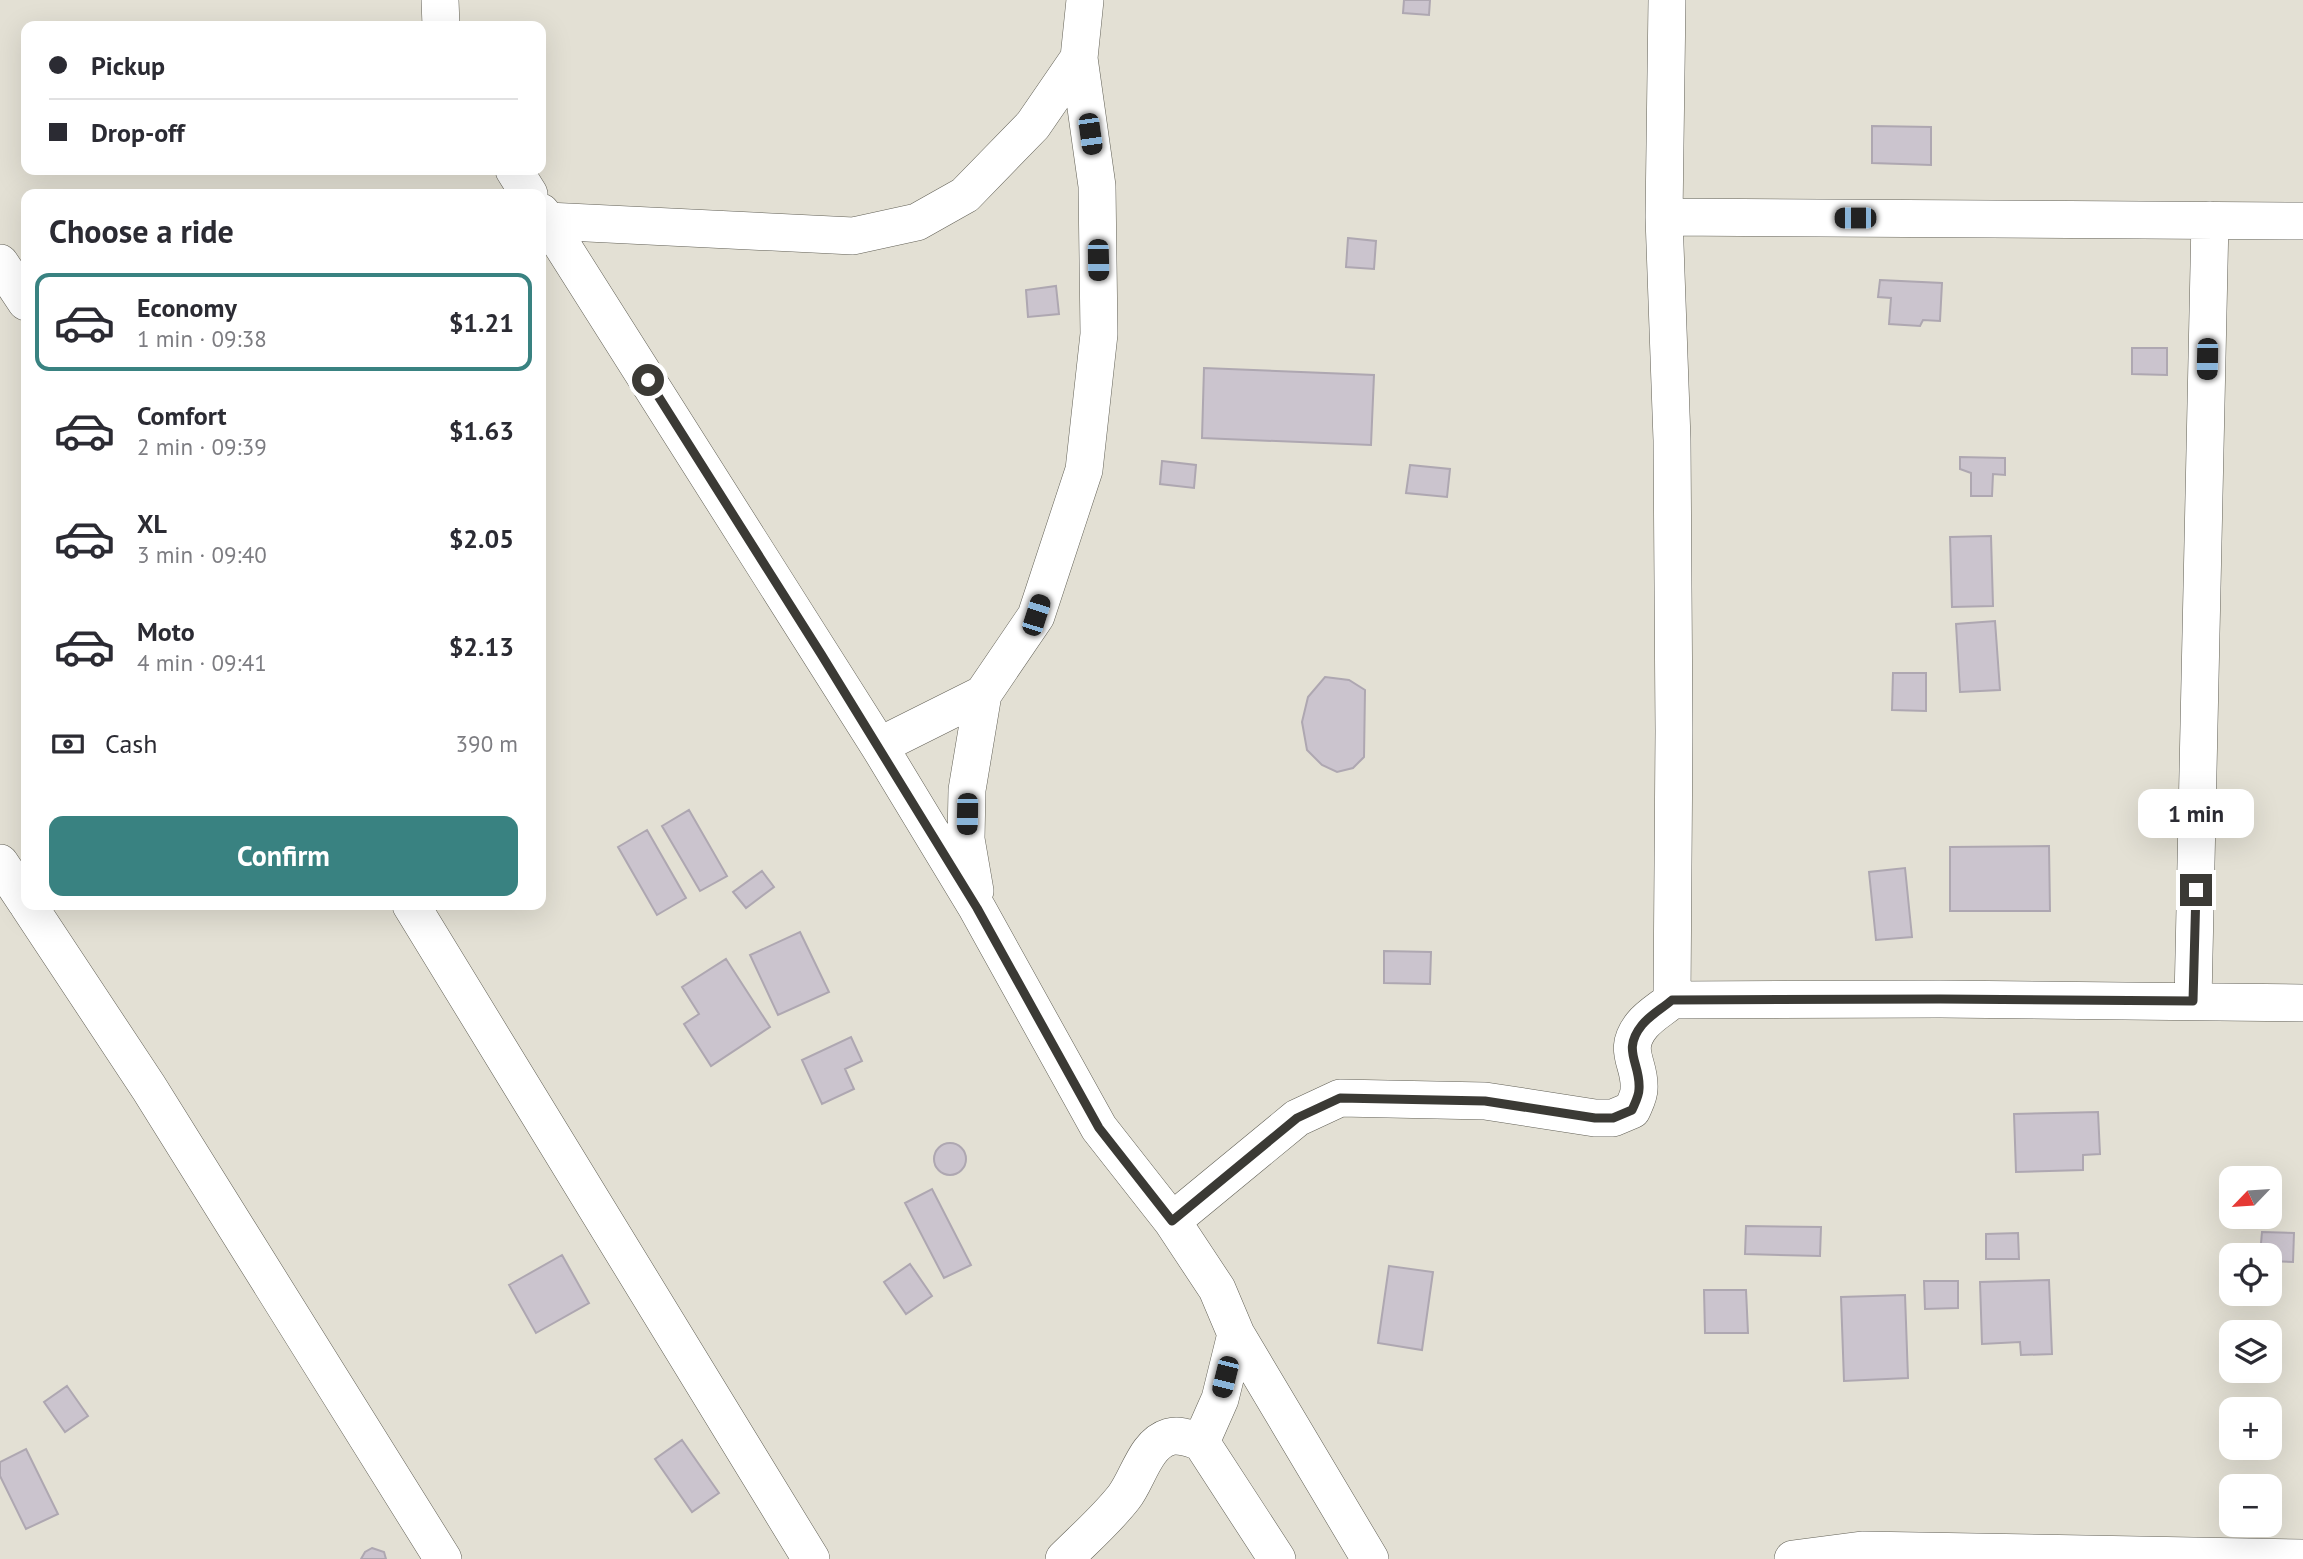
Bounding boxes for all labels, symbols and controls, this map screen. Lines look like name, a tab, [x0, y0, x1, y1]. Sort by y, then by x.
text: Pickup	[91, 49, 165, 82]
car	[1077, 112, 1104, 156]
text: Drop-off	[91, 116, 185, 149]
car	[1835, 208, 1877, 229]
text: Choose a ride	[49, 210, 234, 252]
car	[1088, 239, 1109, 281]
icon: car	[53, 291, 116, 354]
text: Economy	[137, 291, 237, 324]
text: $1.21	[449, 306, 514, 339]
text: 1 min · 09:38	[137, 324, 267, 353]
car	[2197, 338, 2218, 380]
route start	[632, 364, 664, 396]
icon: car	[53, 399, 116, 462]
text: Comfort	[137, 399, 227, 432]
text: $1.63	[449, 414, 514, 447]
text: 2 min · 09:39	[137, 432, 267, 461]
icon: car	[53, 507, 116, 570]
text: XL	[137, 507, 167, 540]
text: $2.05	[449, 522, 514, 555]
text: 3 min · 09:40	[137, 540, 267, 569]
car	[1020, 592, 1053, 638]
icon: car	[53, 615, 116, 678]
text: Moto	[137, 615, 195, 648]
text: $2.13	[449, 630, 514, 663]
text: 4 min · 09:41	[137, 648, 267, 677]
icon: cash	[49, 725, 87, 763]
text: Cash	[105, 727, 157, 760]
text: 390 m	[456, 729, 518, 758]
callout: 1 min	[2138, 788, 2254, 838]
car	[957, 793, 978, 835]
text: 1 min	[2168, 799, 2224, 828]
button: Confirm	[49, 816, 518, 896]
route end	[2180, 874, 2212, 906]
north arrow	[2219, 1166, 2282, 1228]
map controls	[2219, 1166, 2282, 1537]
button: locate	[2219, 1243, 2282, 1306]
button: layers	[2219, 1320, 2282, 1383]
car	[1210, 1354, 1241, 1400]
button: +	[2219, 1397, 2282, 1460]
button: −	[2219, 1474, 2282, 1537]

